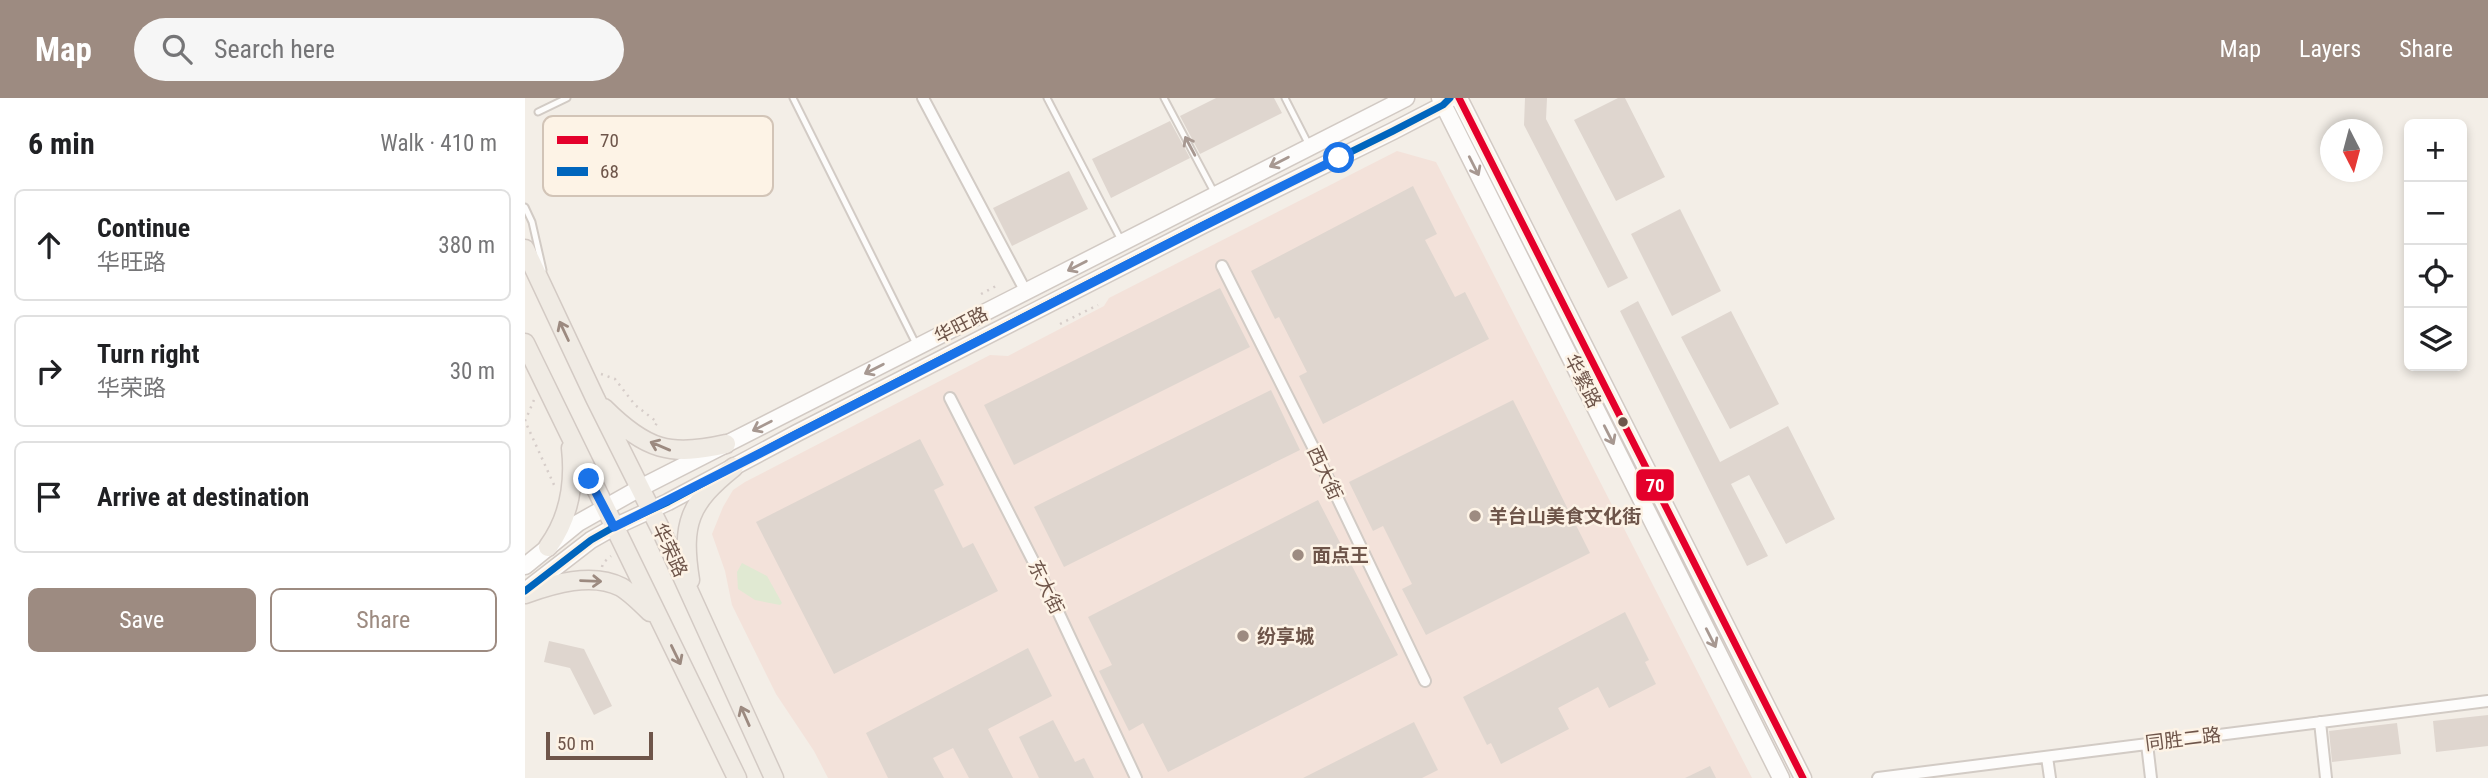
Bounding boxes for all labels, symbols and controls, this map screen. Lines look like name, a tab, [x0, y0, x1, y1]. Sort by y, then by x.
search box	[134, 18, 624, 81]
text: Map	[35, 30, 92, 69]
icon: search	[158, 30, 196, 68]
text: Search here	[214, 34, 335, 64]
text: Map	[2220, 35, 2261, 63]
text: Layers	[2299, 35, 2361, 63]
text: Share	[2399, 35, 2453, 63]
legend	[543, 116, 773, 196]
north arrow	[2320, 119, 2383, 182]
map controls	[2404, 119, 2467, 371]
button: +	[2404, 119, 2467, 182]
text: 6 min	[28, 126, 95, 161]
text: 70	[600, 129, 619, 152]
text: Walk · 410 m	[380, 130, 497, 157]
one-way arrow	[1183, 136, 1196, 157]
route start	[1323, 142, 1354, 173]
one-way arrow	[1468, 155, 1482, 176]
one-way arrow	[1270, 156, 1290, 170]
text: 68	[600, 160, 619, 183]
button: −	[2404, 182, 2467, 245]
text: Continue	[97, 213, 190, 243]
icon: ahead	[30, 226, 68, 264]
text: 380 m	[438, 232, 495, 259]
button: locate	[2404, 245, 2467, 308]
text: 华旺路	[97, 249, 166, 276]
one-way arrow	[1067, 259, 1088, 273]
street label: 华旺路	[930, 302, 992, 348]
button: layers	[2404, 308, 2467, 371]
one-way arrow	[557, 321, 570, 342]
text: Turn right	[97, 339, 199, 369]
street label: 华繁路	[1560, 350, 1606, 412]
icon: right	[30, 352, 68, 390]
text: 30 m	[450, 358, 495, 385]
one-way arrow	[864, 362, 885, 376]
text: 华荣路	[97, 375, 166, 402]
unlabelled marker	[1616, 415, 1630, 429]
one-way arrow	[752, 419, 773, 433]
one-way arrow	[1603, 424, 1617, 445]
one-way arrow	[649, 439, 671, 452]
street label: 西大街	[1303, 442, 1347, 504]
route end	[573, 463, 604, 494]
line badge: 70	[1635, 468, 1675, 502]
text: 70	[1645, 474, 1665, 497]
icon: arrive	[30, 478, 68, 516]
text: Arrive at destination	[97, 482, 309, 512]
place label: 羊台山美食文化街	[1489, 505, 1641, 528]
marker: 羊台山美食文化街	[1467, 508, 1483, 524]
street label: 华荣路	[648, 519, 692, 581]
place label: 面点王	[1312, 544, 1369, 567]
marker: 面点王	[1290, 547, 1306, 563]
street label: 东大街	[1023, 556, 1069, 618]
one-way arrow	[580, 575, 603, 588]
button: Save	[28, 588, 256, 652]
button: Share	[270, 588, 497, 652]
place label: 纷享城	[1257, 625, 1314, 648]
one-way arrow	[1704, 627, 1718, 648]
marker: 纷享城	[1235, 628, 1251, 644]
one-way arrow	[669, 644, 683, 665]
one-way arrow	[738, 706, 751, 727]
street label: 同胜二路	[2144, 723, 2222, 755]
scale bar	[546, 729, 653, 761]
text: 50 m	[557, 732, 594, 755]

